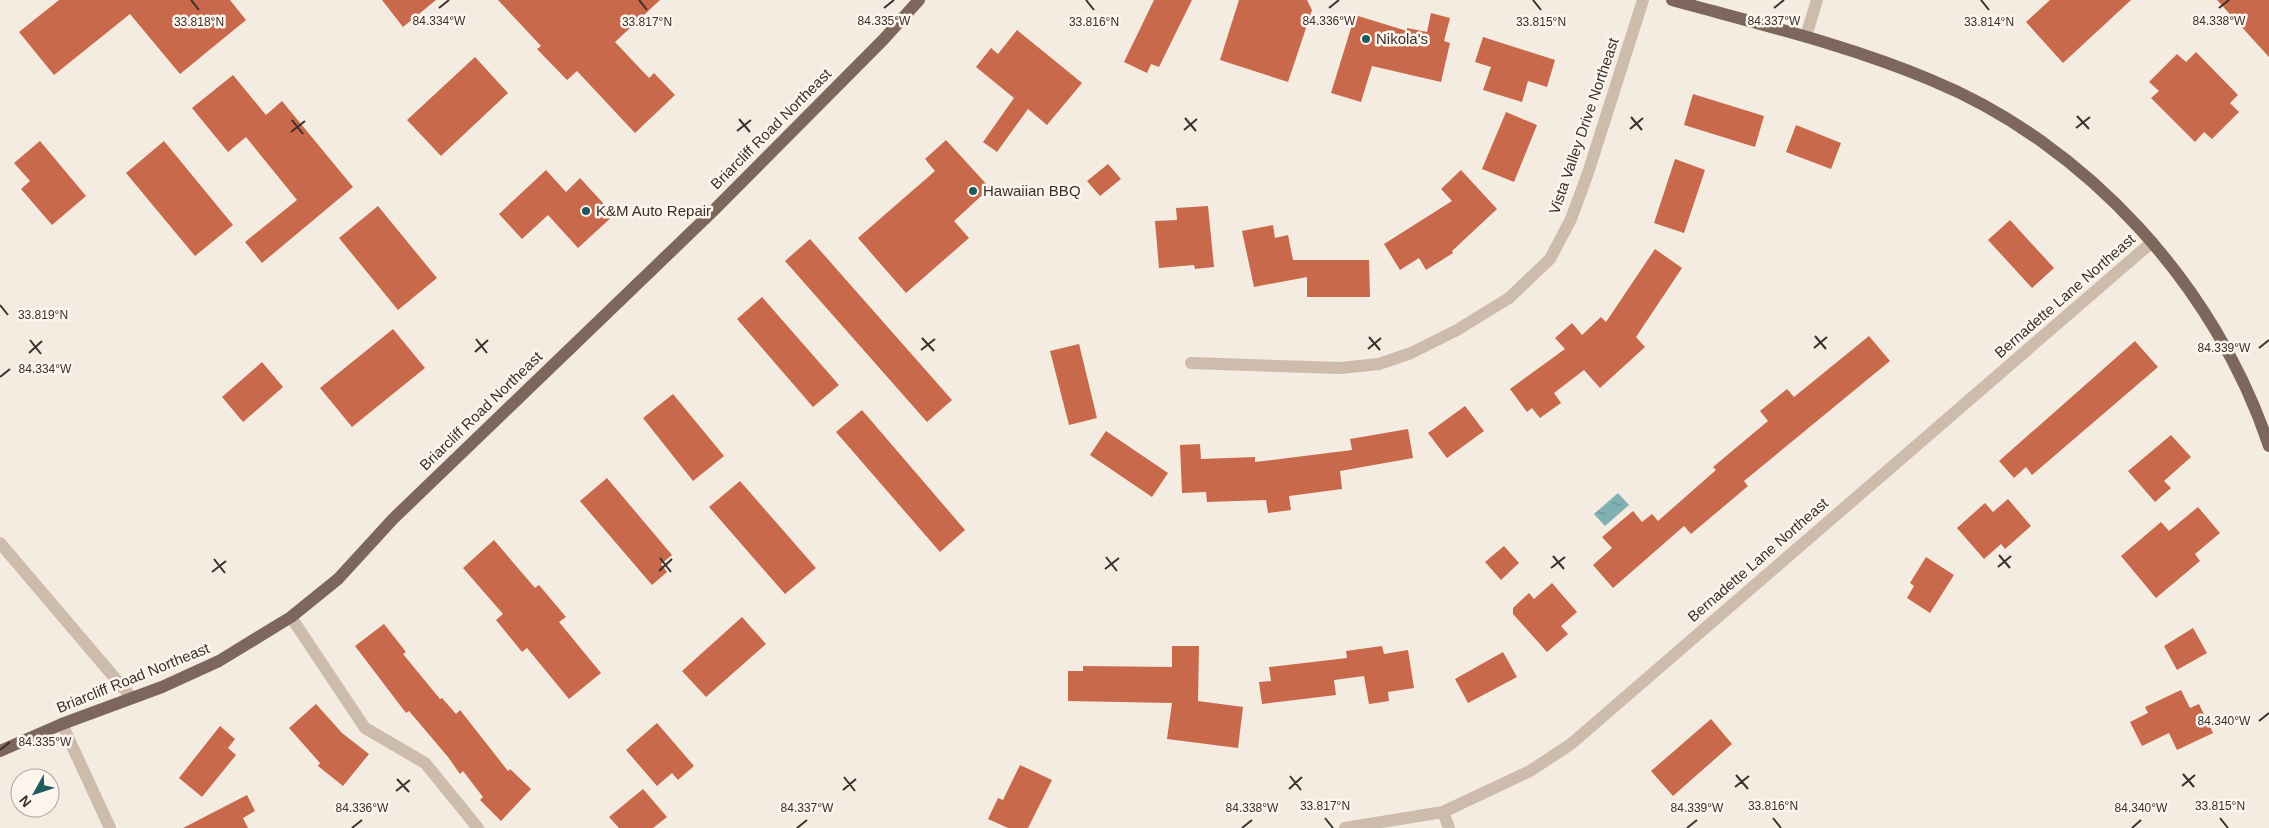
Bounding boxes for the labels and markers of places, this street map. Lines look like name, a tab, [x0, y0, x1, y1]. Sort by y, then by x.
place label: Nikola's	[1376, 30, 1428, 47]
marker: Nikola's	[1360, 33, 1372, 45]
place label: Hawaiian BBQ	[983, 182, 1081, 199]
marker: Hawaiian BBQ	[967, 185, 979, 197]
place label: K&M Auto Repair	[596, 202, 711, 219]
marker: K&M Auto Repair	[580, 205, 592, 217]

